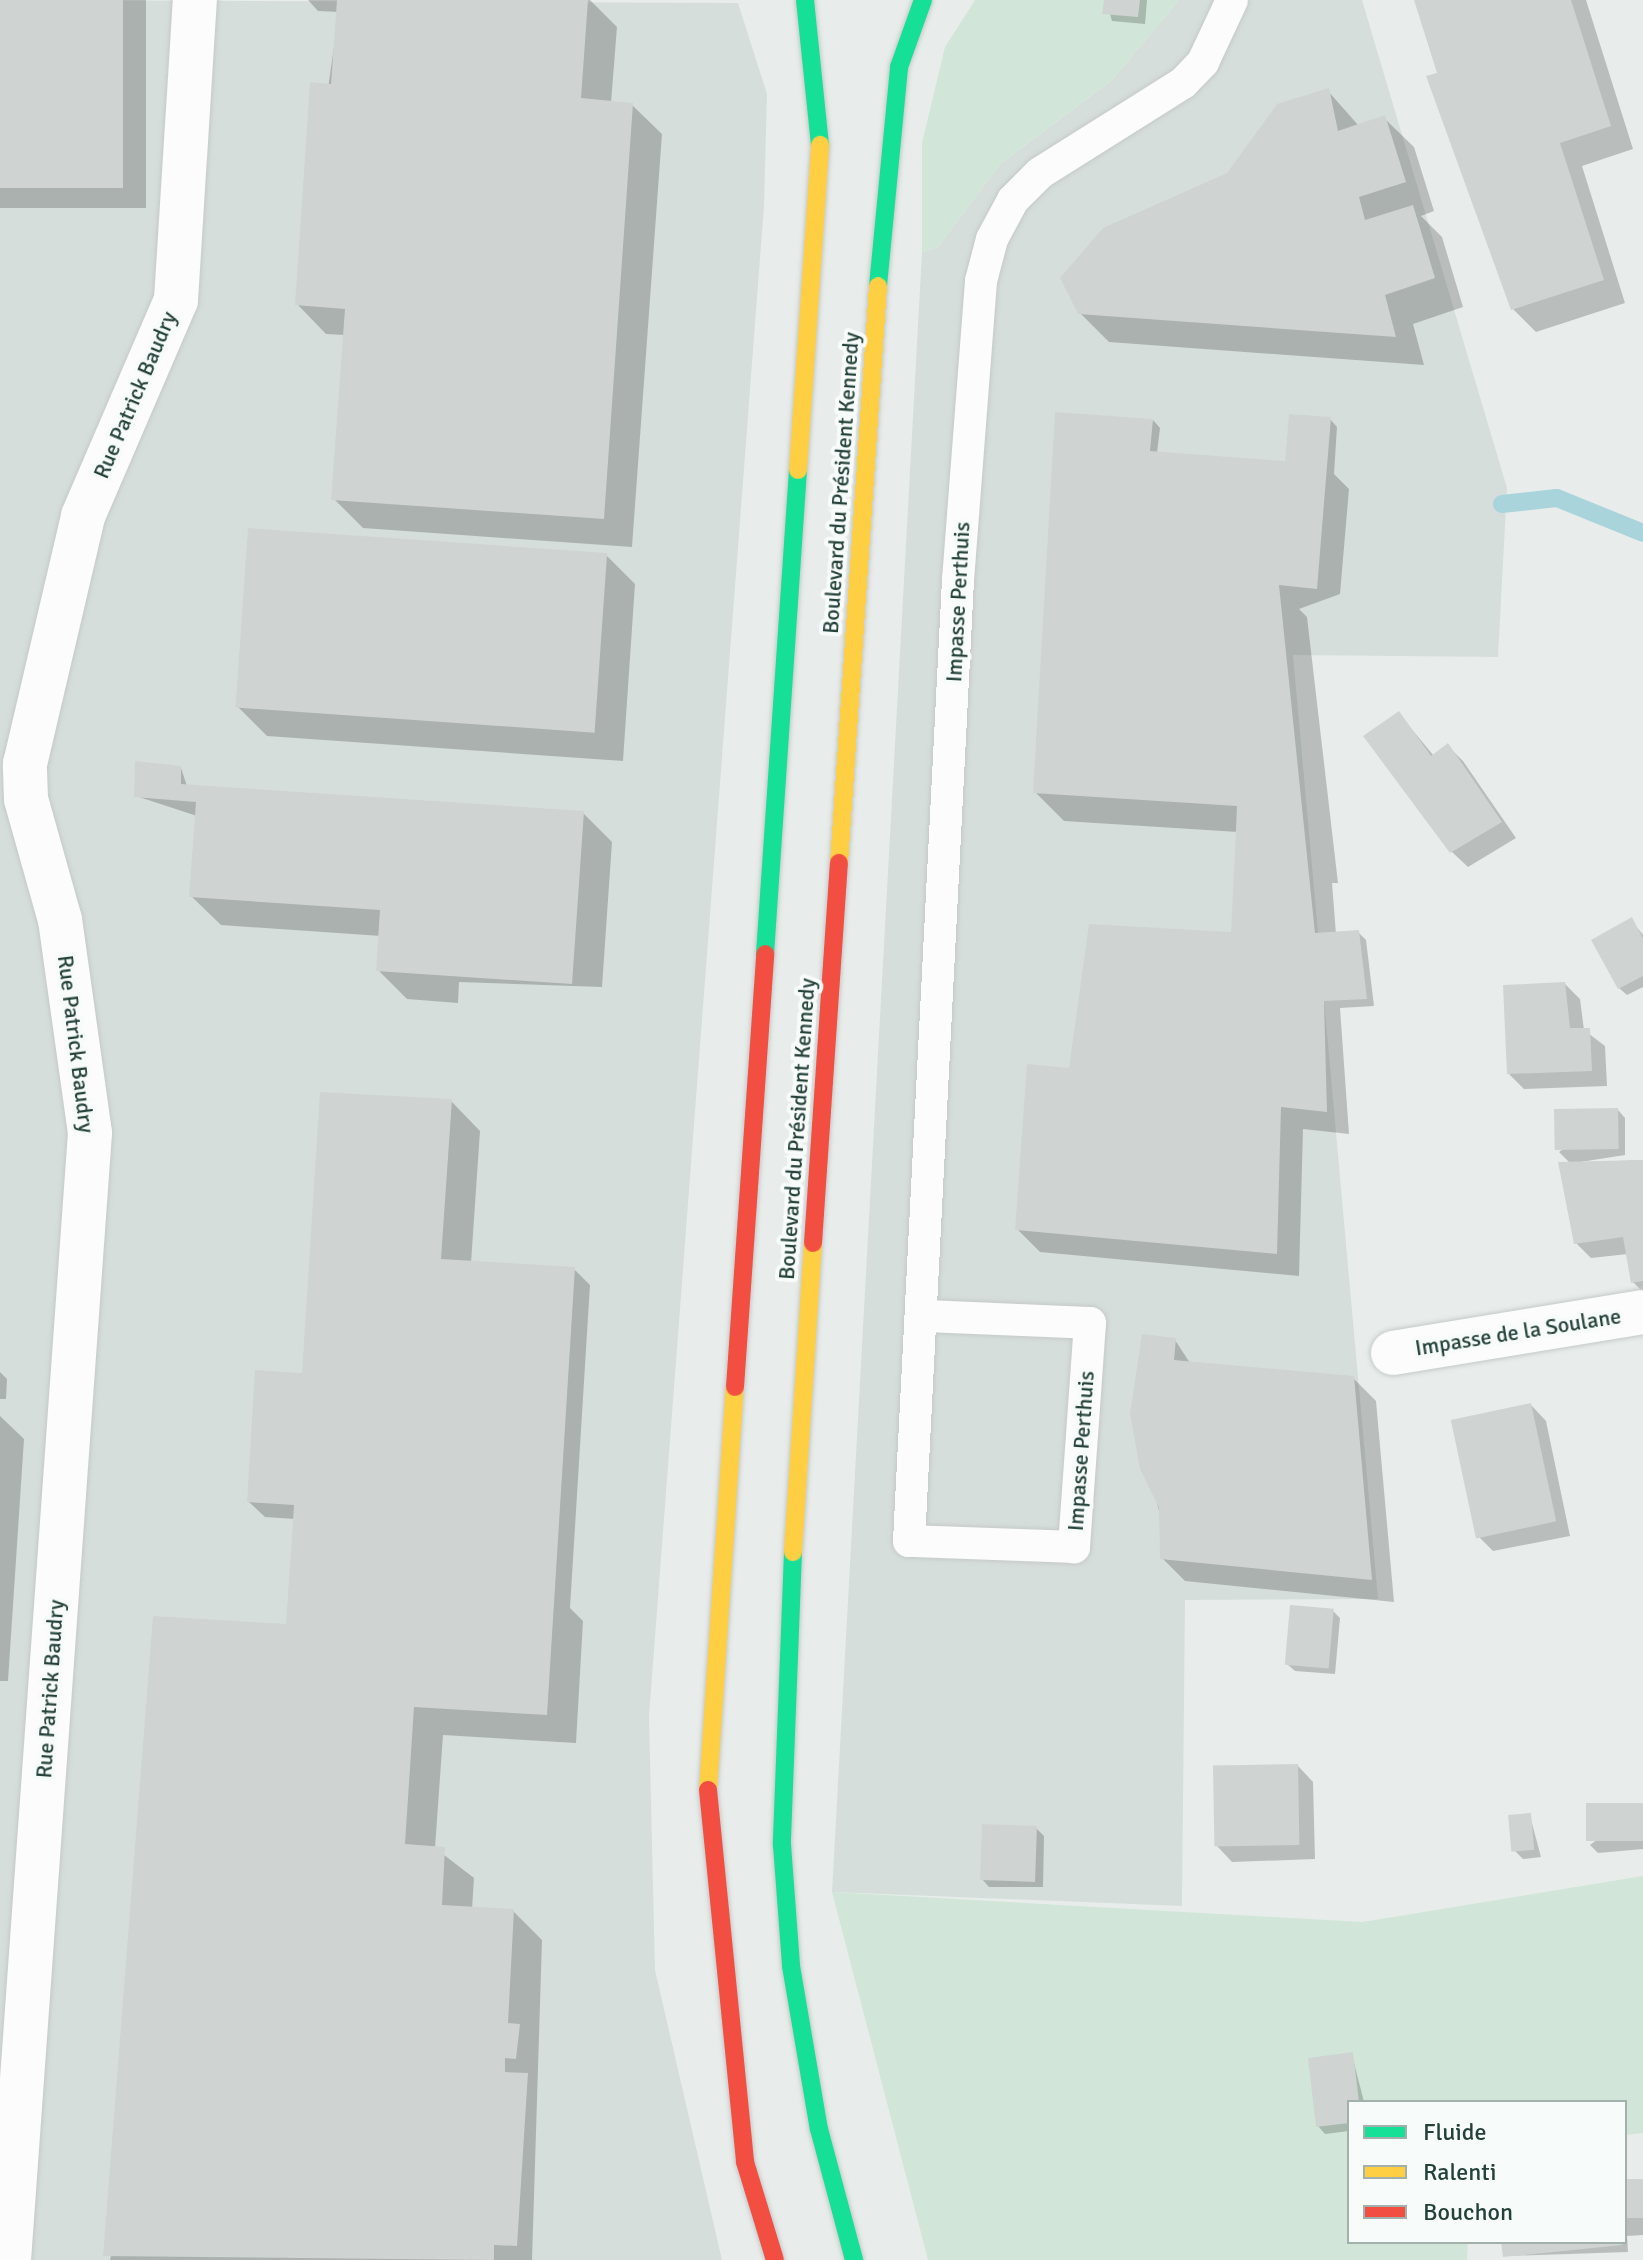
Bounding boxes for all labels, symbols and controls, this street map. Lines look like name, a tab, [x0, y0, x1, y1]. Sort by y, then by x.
street label: Rue Patrick Baudry	[88, 307, 182, 483]
street label: Boulevard du Président Kennedy	[817, 331, 865, 635]
street label: Impasse Perthuis	[941, 521, 975, 683]
street label: Rue Patrick Baudry	[52, 954, 100, 1134]
street label: Boulevard du Président Kennedy	[773, 977, 821, 1281]
street label: Impasse de la Soulane	[1413, 1303, 1623, 1361]
street label: Impasse Perthuis	[1062, 1370, 1100, 1532]
street label: Rue Patrick Baudry	[31, 1599, 69, 1779]
legend	[1347, 2100, 1627, 2244]
text: Fluide	[1423, 2117, 1487, 2147]
text: Ralenti	[1423, 2157, 1496, 2187]
text: Bouchon	[1423, 2197, 1513, 2227]

